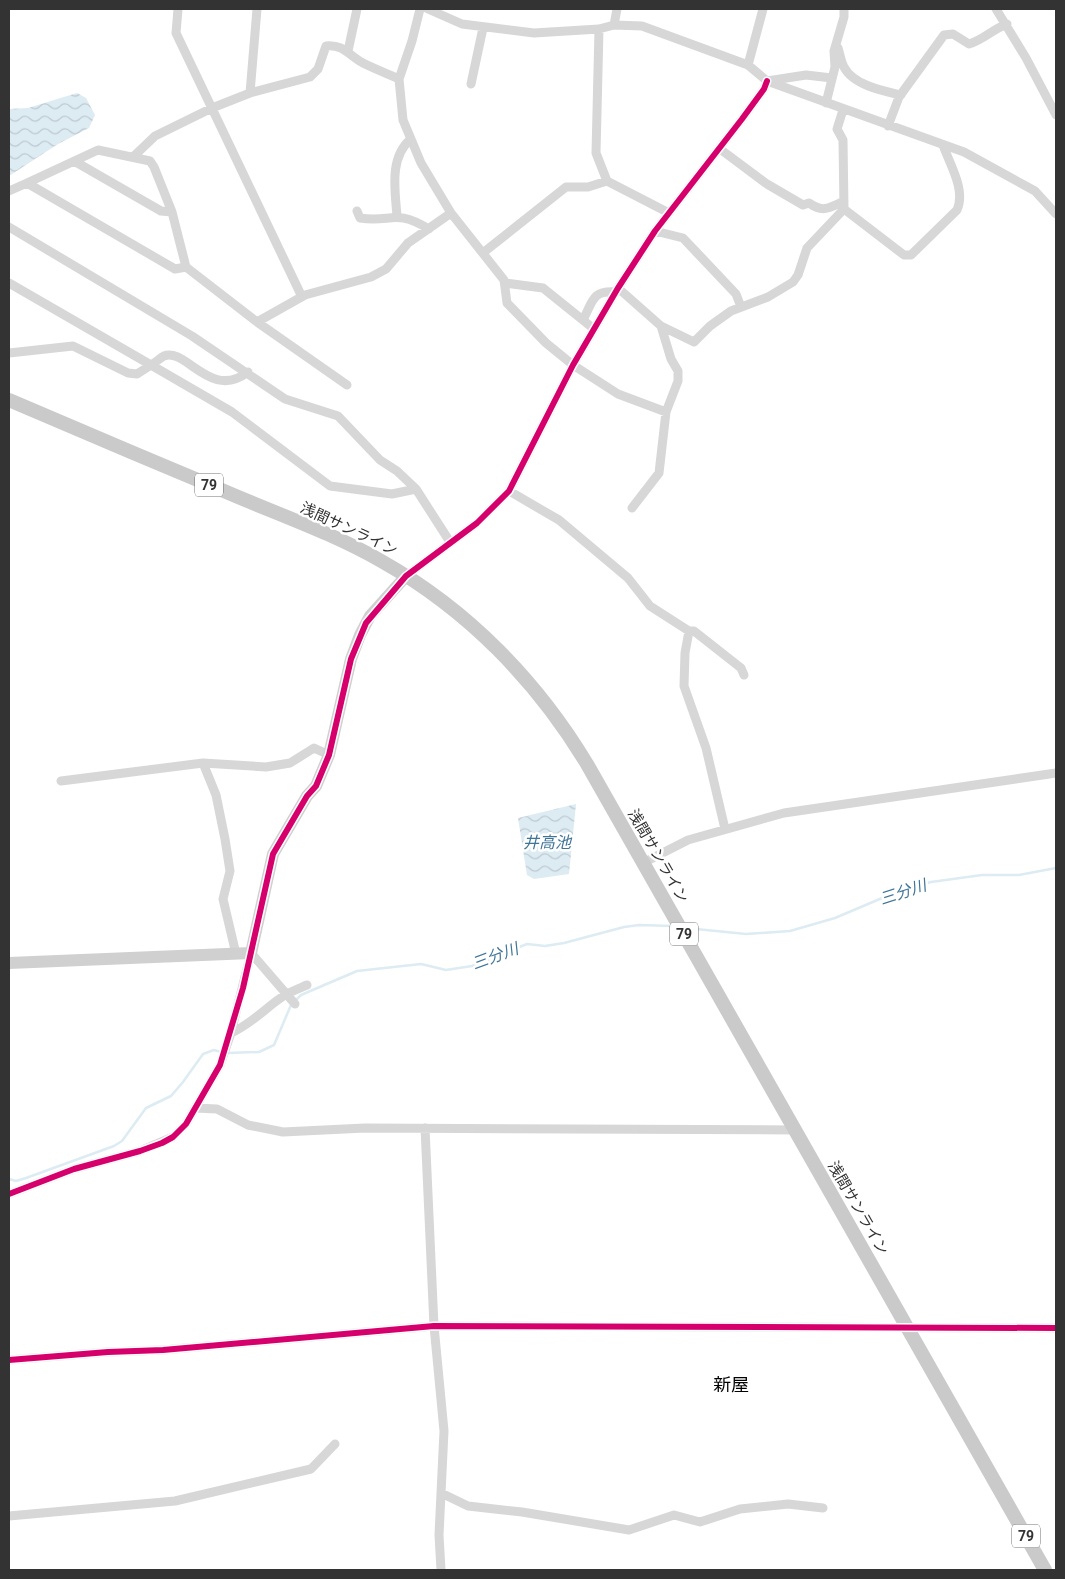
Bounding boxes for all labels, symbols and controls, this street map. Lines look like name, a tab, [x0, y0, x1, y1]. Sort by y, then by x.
road number: 79	[195, 474, 223, 496]
street label: 浅間サンライン	[298, 499, 400, 559]
street label: 浅間サンライン	[624, 806, 692, 906]
water label: 井高池	[523, 833, 573, 852]
water label: 三分川	[877, 875, 931, 908]
road number: 79	[670, 922, 698, 946]
water label: 三分川	[469, 938, 523, 973]
street label: 浅間サンライン	[824, 1158, 892, 1258]
district label: 新屋	[713, 1374, 749, 1395]
road number: 79	[1012, 1524, 1040, 1548]

